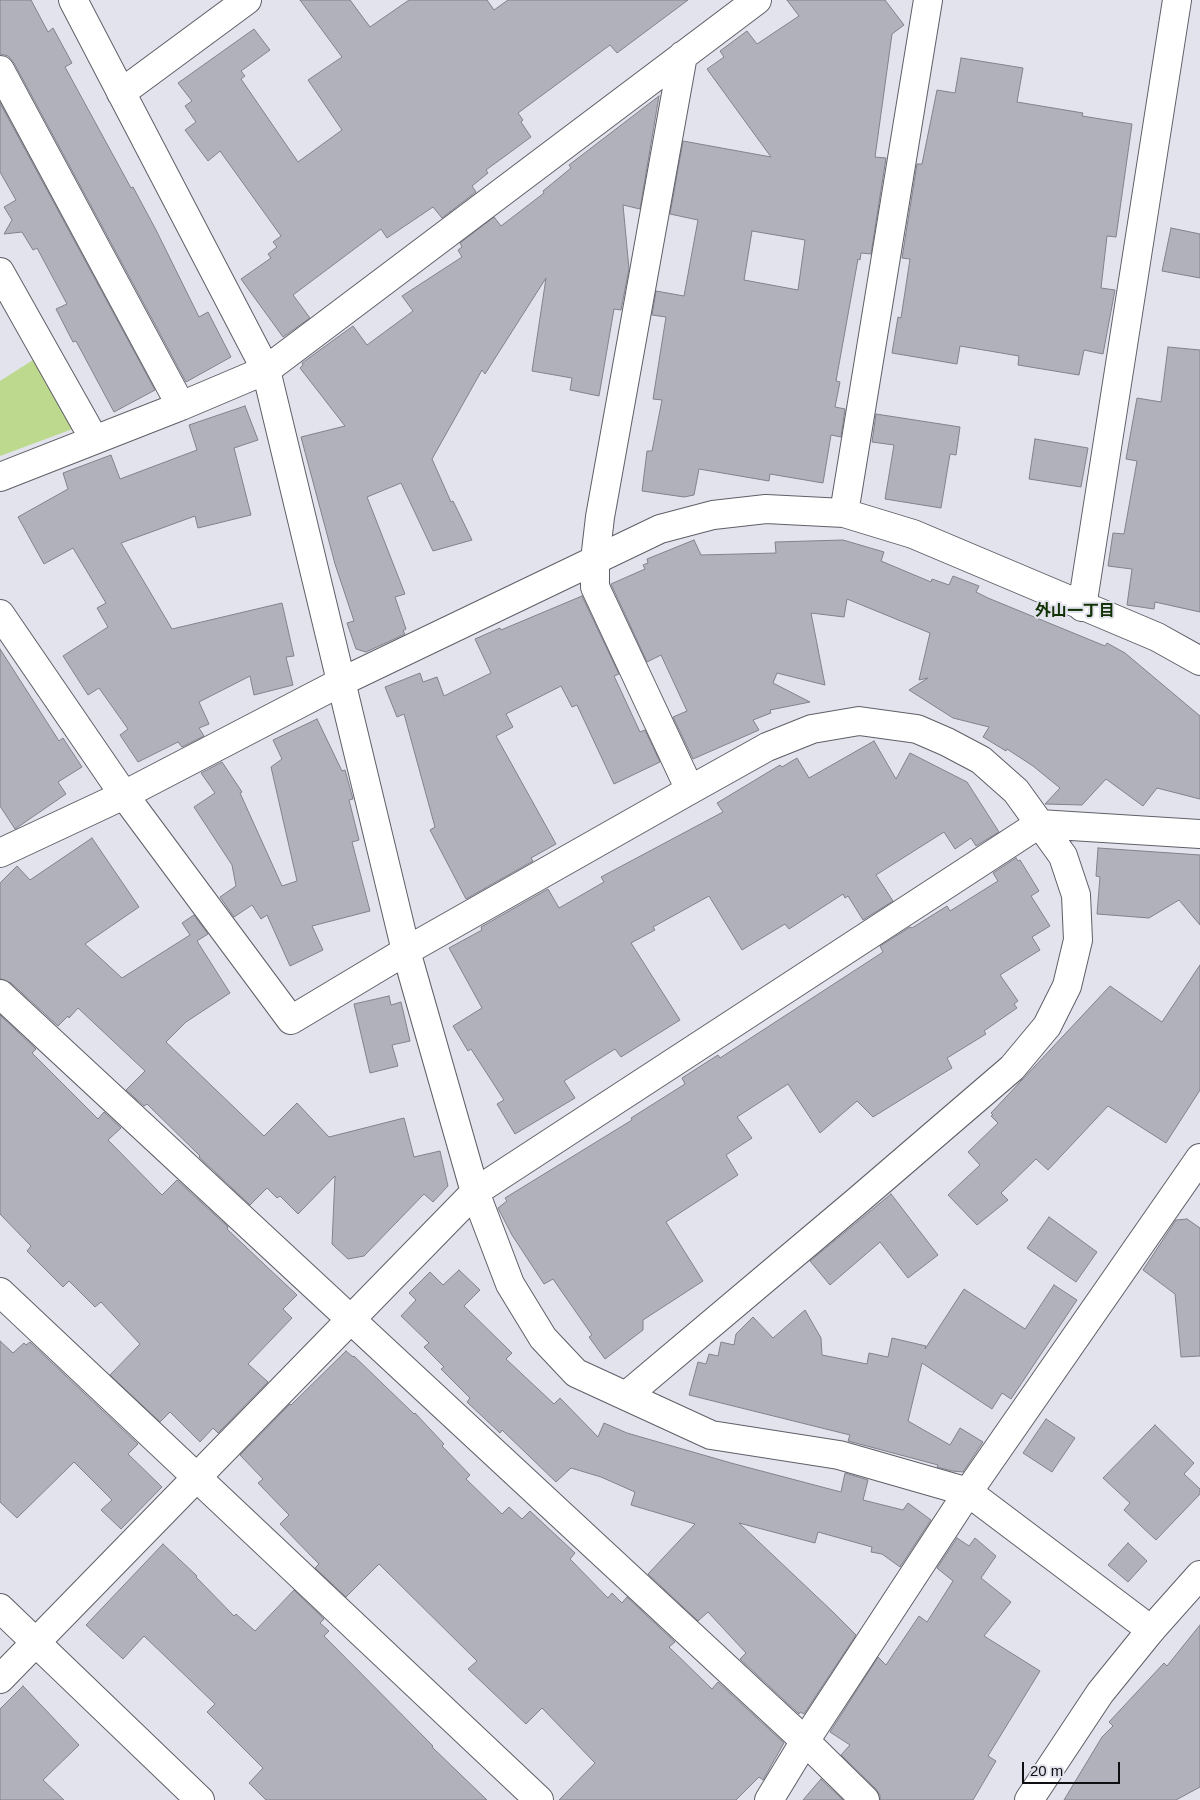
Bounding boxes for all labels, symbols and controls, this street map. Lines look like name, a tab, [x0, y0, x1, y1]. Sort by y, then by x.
district label: 外山一丁目	[1035, 602, 1115, 622]
scale bar	[1025, 1752, 1122, 1784]
text: 20 m	[1030, 1762, 1063, 1779]

